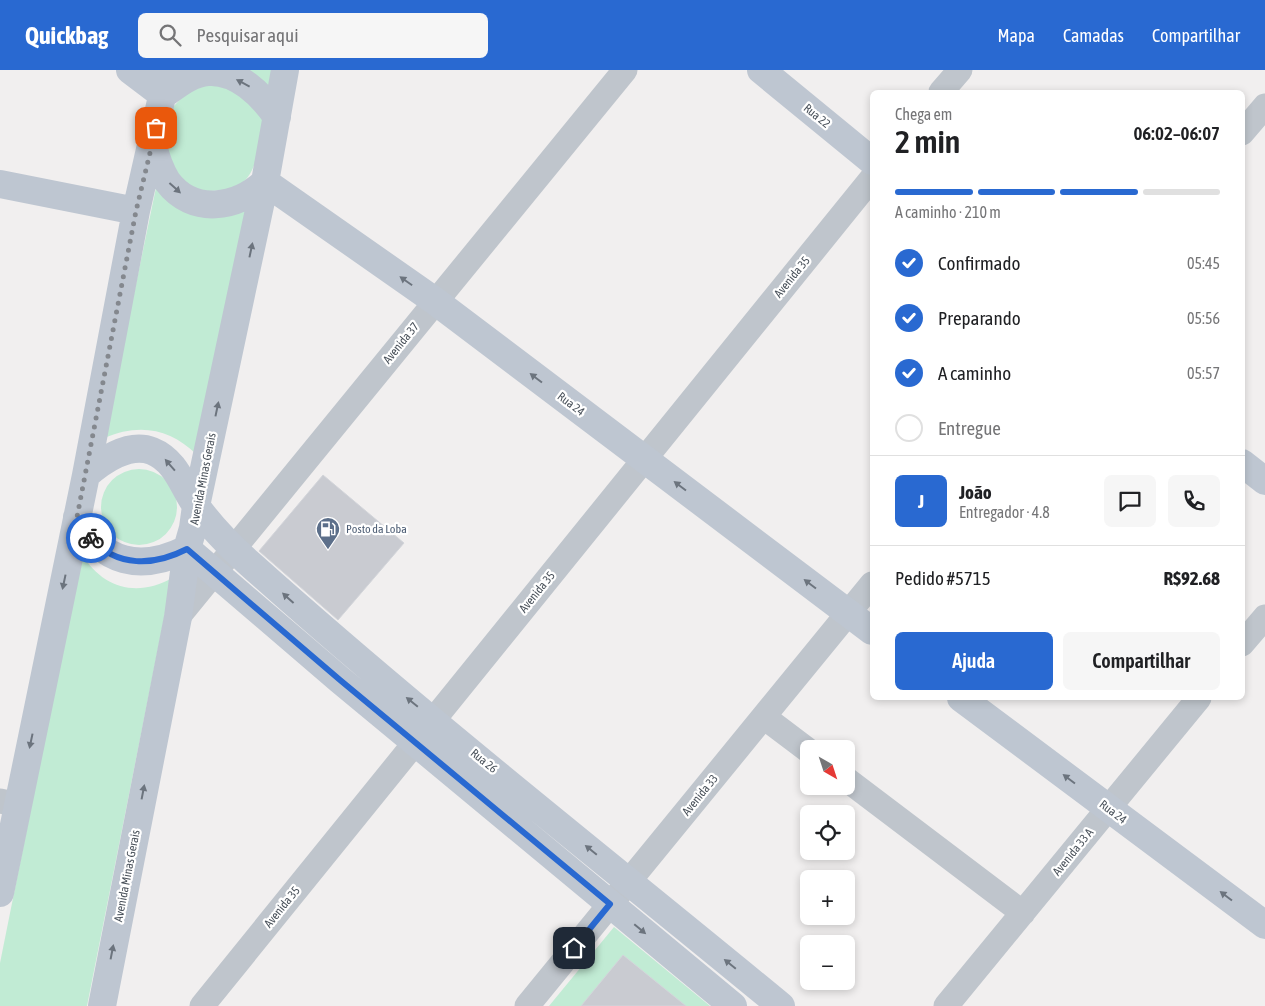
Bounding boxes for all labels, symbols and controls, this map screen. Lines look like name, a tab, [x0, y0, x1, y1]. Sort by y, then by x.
search box	[138, 13, 488, 58]
icon: search	[156, 21, 184, 49]
text: Quickbag	[25, 22, 108, 49]
text: Pesquisar aqui	[196, 24, 299, 46]
text: Mapa	[998, 25, 1035, 46]
text: Camadas	[1063, 25, 1124, 46]
text: Compartilhar	[1152, 25, 1240, 46]
one-way arrow	[236, 79, 250, 87]
street label: Rua 22	[801, 101, 833, 131]
text: Chega em	[895, 105, 952, 123]
pin	[135, 107, 177, 149]
icon: bag	[142, 114, 170, 142]
text: 06:02–06:07	[1133, 122, 1220, 144]
text: 2 min	[895, 123, 960, 160]
one-way arrow	[168, 182, 181, 193]
text: A caminho · 210 m	[895, 203, 1001, 221]
one-way arrow	[247, 243, 255, 258]
icon: check	[895, 249, 923, 277]
text: Confirmado	[938, 252, 1020, 274]
street label: Avenida 35	[771, 254, 813, 300]
text: 05:45	[1187, 254, 1220, 272]
one-way arrow	[399, 276, 413, 286]
icon: check	[895, 304, 923, 332]
text: Preparando	[938, 307, 1021, 329]
text: 05:56	[1187, 309, 1220, 327]
street label: Avenida 37	[380, 319, 422, 366]
icon: check	[895, 359, 923, 387]
text: A caminho	[938, 362, 1011, 384]
text: 05:57	[1187, 364, 1220, 382]
one-way arrow	[530, 372, 543, 383]
street label: Rua 24	[555, 389, 588, 419]
one-way arrow	[213, 402, 221, 417]
text: Entregue	[938, 417, 1001, 439]
street label: Avenida Minas Gerais	[187, 432, 219, 526]
one-way arrow	[165, 459, 176, 472]
button: chat	[1104, 475, 1156, 527]
button: phone	[1168, 475, 1220, 527]
one-way arrow	[673, 481, 687, 491]
text: João	[959, 481, 992, 503]
text: J	[918, 490, 924, 512]
text: Entregador · 4.8	[959, 503, 1050, 521]
courier	[66, 513, 116, 563]
fuel station icon: Posto da Loba	[315, 516, 341, 550]
place label: Posto da Loba	[346, 522, 407, 536]
icon: bike	[77, 524, 105, 552]
text: Pedido #5715	[895, 567, 991, 589]
text: R$92.68	[1163, 567, 1220, 589]
street label: Avenida 35	[516, 569, 558, 615]
one-way arrow	[60, 575, 68, 590]
one-way arrow	[804, 578, 817, 589]
one-way arrow	[282, 592, 294, 604]
button: Ajuda	[895, 632, 1053, 690]
button: Compartilhar	[1063, 632, 1220, 690]
one-way arrow	[406, 697, 419, 708]
one-way arrow	[27, 734, 35, 749]
north arrow	[800, 740, 855, 795]
map controls	[800, 740, 855, 990]
street label: Rua 26	[468, 746, 500, 776]
street label: Avenida 33	[679, 772, 721, 818]
one-way arrow	[1062, 774, 1076, 784]
one-way arrow	[140, 784, 148, 800]
street label: Rua 24	[1097, 797, 1130, 827]
button: locate	[800, 805, 855, 860]
street label: Avenida 33 A	[1050, 826, 1096, 878]
street label: Avenida Minas Gerais	[111, 829, 143, 923]
one-way arrow	[585, 845, 598, 856]
button: +	[800, 870, 855, 925]
street label: Avenida 35	[261, 884, 303, 930]
one-way arrow	[1220, 891, 1233, 902]
one-way arrow	[634, 923, 646, 935]
pin	[553, 927, 595, 969]
icon: home	[560, 934, 588, 962]
button: −	[800, 935, 855, 990]
one-way arrow	[108, 944, 116, 959]
one-way arrow	[724, 958, 737, 969]

